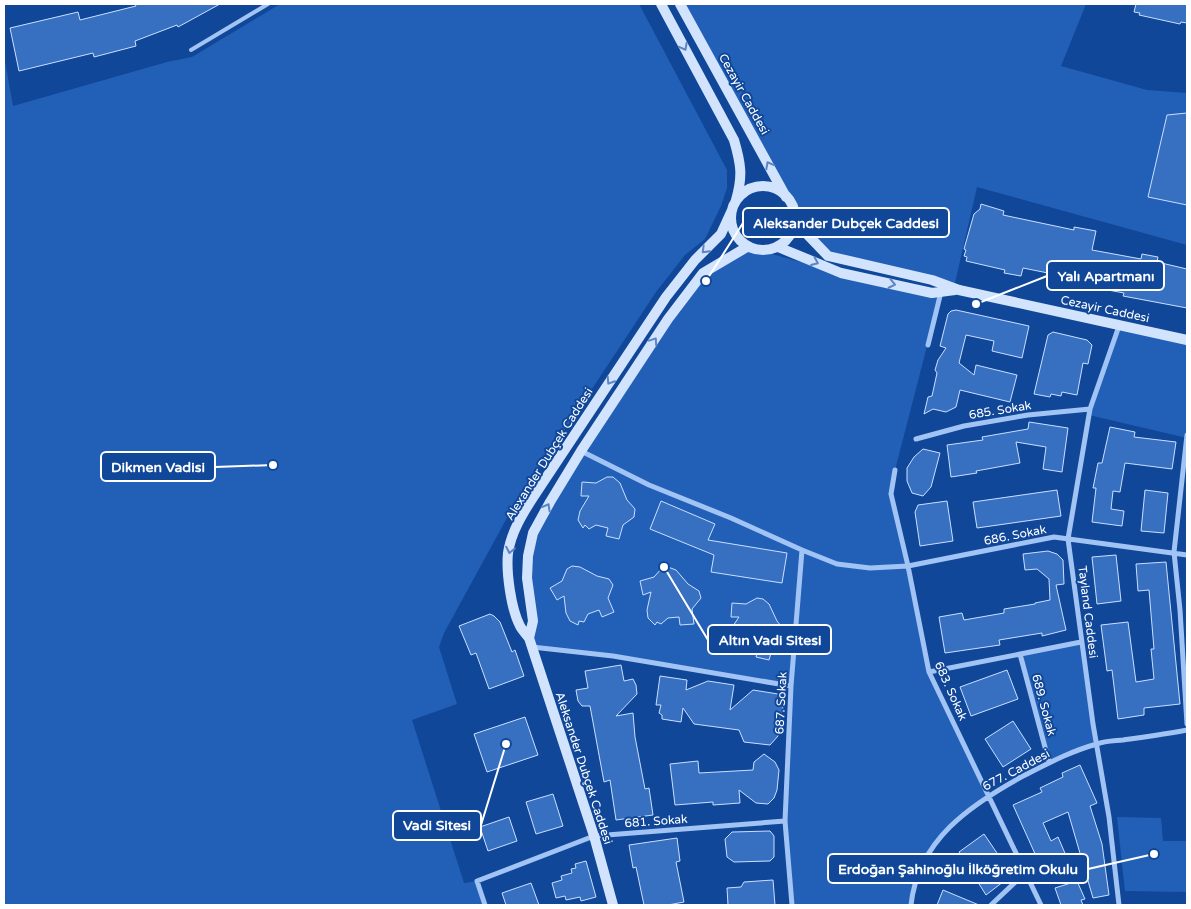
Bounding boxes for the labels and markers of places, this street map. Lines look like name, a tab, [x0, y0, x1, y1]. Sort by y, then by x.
callout: Aleksander Dubçek Caddesi	[743, 208, 949, 237]
callout: Yalı Apartmanı	[1047, 261, 1164, 290]
callout: Dikmen Vadisi	[101, 452, 215, 481]
callout: Altın Vadi Sitesi	[708, 625, 831, 654]
callout: Vadi Sitesi	[393, 811, 481, 840]
callout: Erdoğan Şahinoğlu İlköğretim Okulu	[828, 854, 1088, 883]

